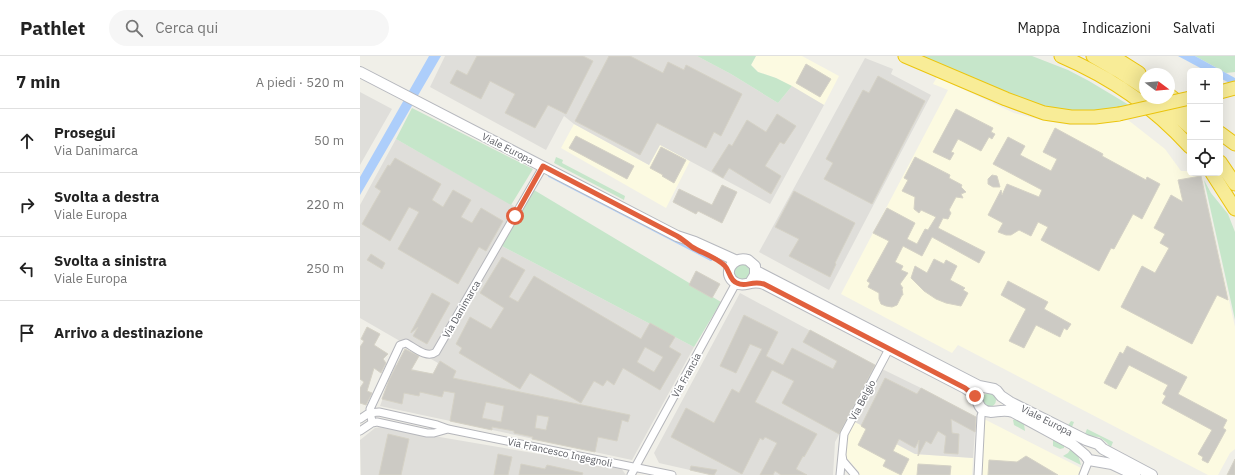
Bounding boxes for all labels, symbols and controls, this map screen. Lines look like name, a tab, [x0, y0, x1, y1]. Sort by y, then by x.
search box	[109, 10, 389, 46]
text: Pathlet	[20, 16, 85, 40]
icon: search	[123, 17, 145, 39]
text: Cerca qui	[155, 18, 218, 37]
text: Mappa	[1018, 19, 1060, 37]
text: Indicazioni	[1082, 19, 1151, 37]
text: Salvati	[1173, 19, 1215, 37]
north arrow	[1139, 68, 1175, 104]
map controls	[1187, 68, 1223, 176]
button: +	[1187, 68, 1223, 104]
text: 7 min	[16, 71, 60, 93]
text: A piedi · 520 m	[256, 74, 344, 91]
button: −	[1187, 104, 1223, 140]
text: Prosegui	[54, 123, 116, 142]
icon: ahead	[16, 130, 38, 152]
street label: Viale Europa	[480, 130, 536, 167]
text: 50 m	[314, 132, 344, 149]
button: locate	[1187, 140, 1223, 176]
text: Via Danimarca	[54, 142, 138, 159]
text: Svolta a destra	[54, 187, 159, 206]
icon: right	[16, 194, 38, 216]
text: 220 m	[306, 196, 344, 213]
text: Viale Europa	[54, 206, 127, 223]
route start	[506, 207, 524, 225]
text: Svolta a sinistra	[54, 251, 167, 270]
icon: left	[16, 258, 38, 280]
text: 250 m	[306, 260, 344, 277]
text: Viale Europa	[54, 270, 127, 287]
street label: Via Danimarca	[440, 277, 484, 340]
icon: arrive	[16, 322, 38, 344]
text: Arrivo a destinazione	[54, 323, 203, 342]
street label: Via Francia	[669, 350, 704, 400]
street label: Via Belgio	[846, 377, 879, 423]
route end	[966, 387, 984, 405]
street label: Viale Europa	[1019, 402, 1075, 439]
street label: Via Francesco Ingegnoli	[506, 435, 613, 470]

